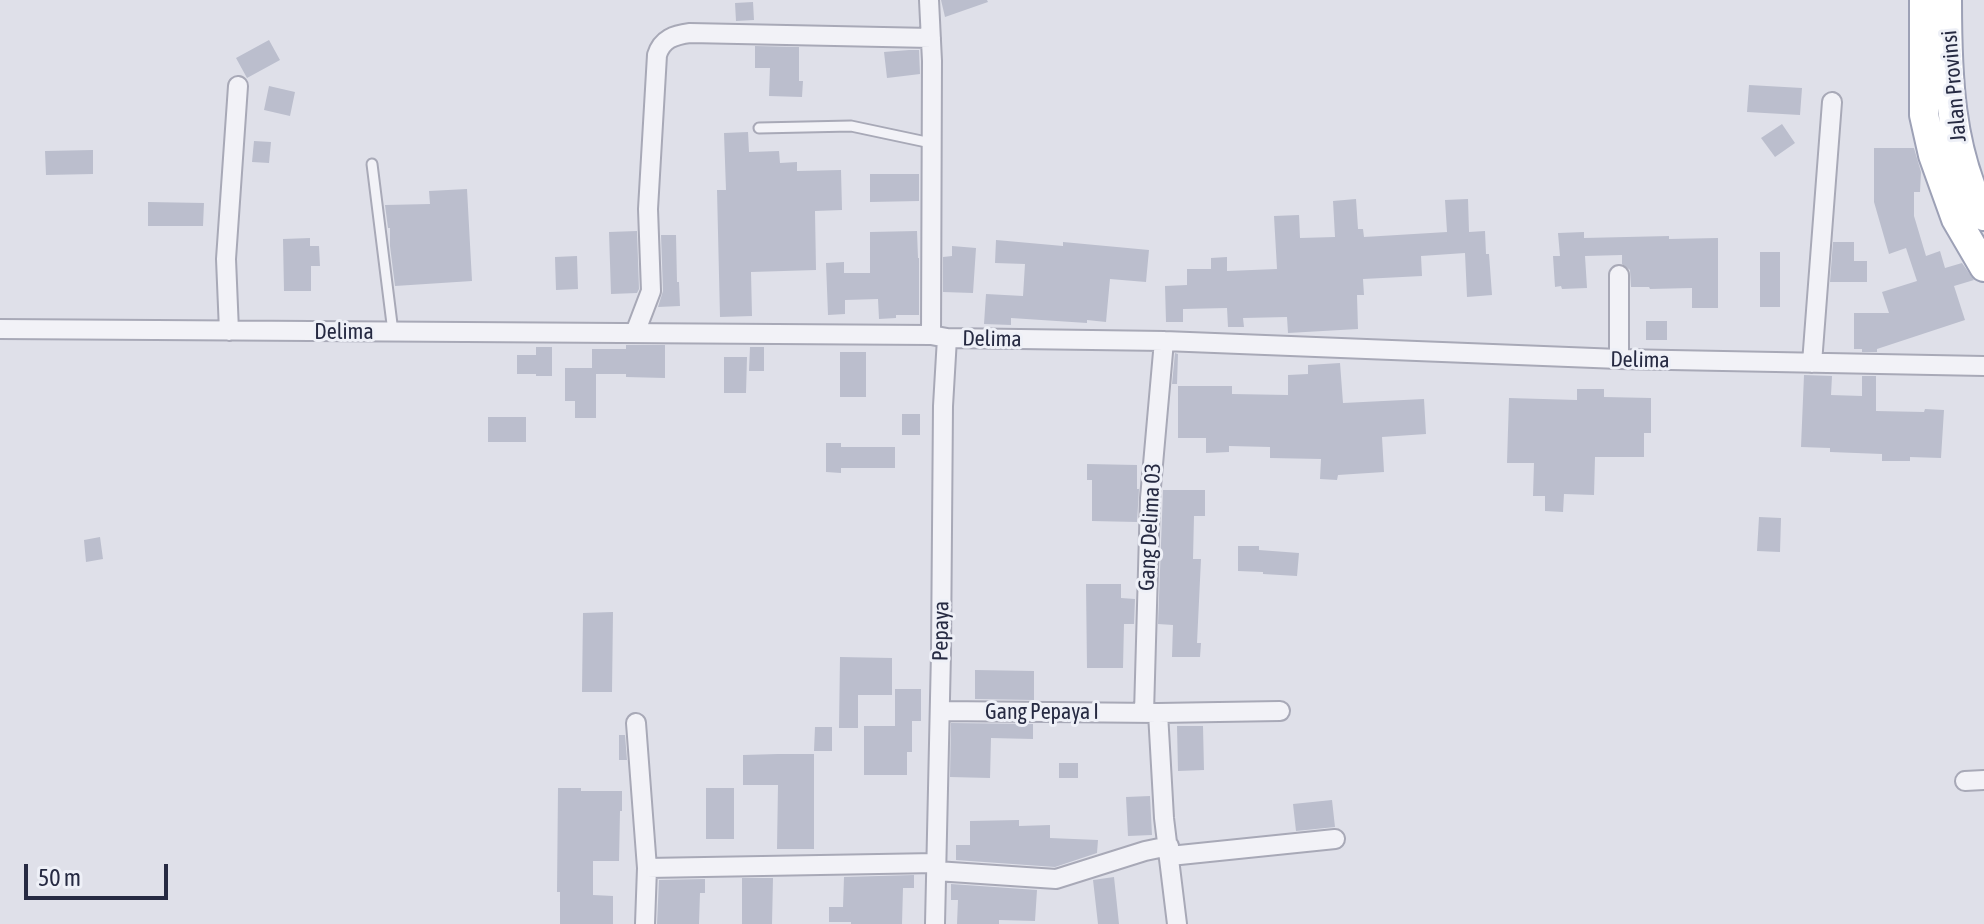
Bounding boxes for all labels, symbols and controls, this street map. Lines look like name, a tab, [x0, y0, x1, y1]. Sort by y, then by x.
street label: Jalan Provinsi	[1936, 29, 1972, 143]
street label: Delima	[314, 319, 374, 345]
street label: Delima	[962, 325, 1022, 353]
street label: Delima	[1610, 346, 1670, 374]
street label: Gang Delima 03	[1133, 462, 1167, 592]
street label: Pepaya	[927, 601, 955, 661]
street label: Gang Pepaya I	[985, 699, 1099, 725]
scale bar	[28, 848, 172, 898]
text: 50 m	[38, 864, 81, 891]

